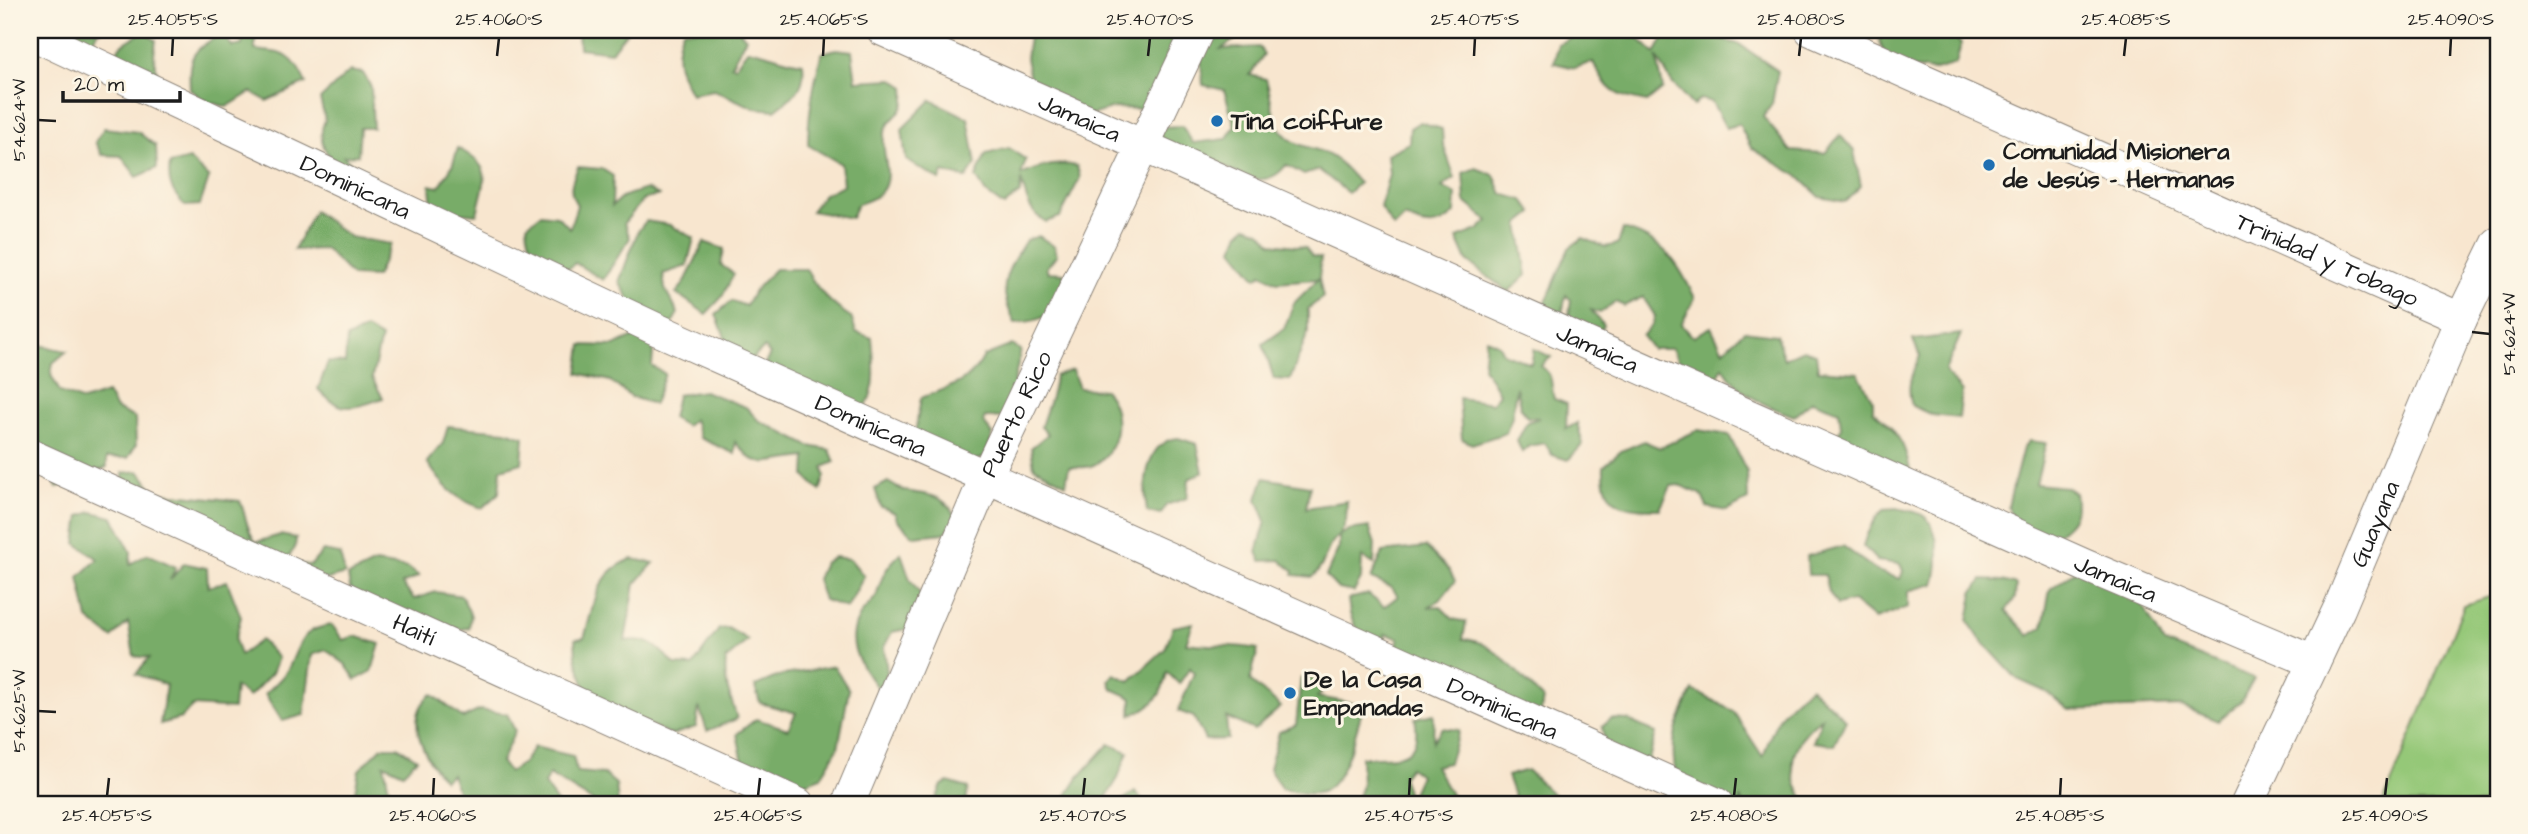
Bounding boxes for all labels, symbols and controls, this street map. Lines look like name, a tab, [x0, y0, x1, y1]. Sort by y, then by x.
text: 25.4055°S	[128, 7, 218, 32]
text: 25.4060°S	[455, 7, 543, 32]
text: 25.4065°S	[780, 7, 868, 32]
text: 25.4070°S	[1106, 7, 1194, 32]
text: 25.4075°S	[1431, 7, 1519, 32]
text: 25.4080°S	[1757, 7, 1845, 32]
text: 25.4085°S	[2081, 7, 2171, 32]
text: 25.4090°S	[2408, 7, 2494, 32]
scale bar	[63, 60, 180, 104]
text: 20 m	[74, 70, 125, 99]
text: 54.624°W	[7, 79, 32, 161]
street label: Jamaica	[1032, 85, 1126, 152]
place label: Tina coiffure	[1230, 105, 1383, 139]
marker: Tina coiffure	[1209, 113, 1225, 129]
place label: Comunidad Misionera de Jesús - Hermanas	[2002, 135, 2234, 197]
street label: Dominicana	[294, 147, 416, 228]
marker: Comunidad Misionera de Jesús - Hermanas	[1981, 157, 1997, 173]
street label: Trinidad y Tobago	[2230, 205, 2424, 316]
text: 54.624°W	[2497, 293, 2522, 375]
street label: Jamaica	[1550, 316, 1644, 382]
street label: Puerto Rico	[972, 345, 1062, 483]
street label: Dominicana	[810, 386, 932, 466]
street label: Guayana	[2343, 476, 2409, 573]
street label: Jamaica	[2068, 547, 2162, 612]
street label: Haití	[387, 606, 441, 655]
place label: De la Casa Empanadas	[1304, 663, 1423, 725]
street label: Dominicana	[1441, 669, 1563, 749]
text: 54.625°W	[7, 670, 32, 752]
marker: De la Casa Empanadas	[1282, 685, 1298, 701]
text: 25.4055°S	[62, 803, 152, 828]
text: 25.4060°S	[389, 803, 477, 828]
text: 25.4065°S	[714, 803, 802, 828]
text: 25.4070°S	[1039, 803, 1127, 828]
text: 25.4075°S	[1365, 803, 1453, 828]
text: 25.4080°S	[1690, 803, 1778, 828]
text: 25.4085°S	[2015, 803, 2105, 828]
text: 25.4090°S	[2342, 803, 2428, 828]

